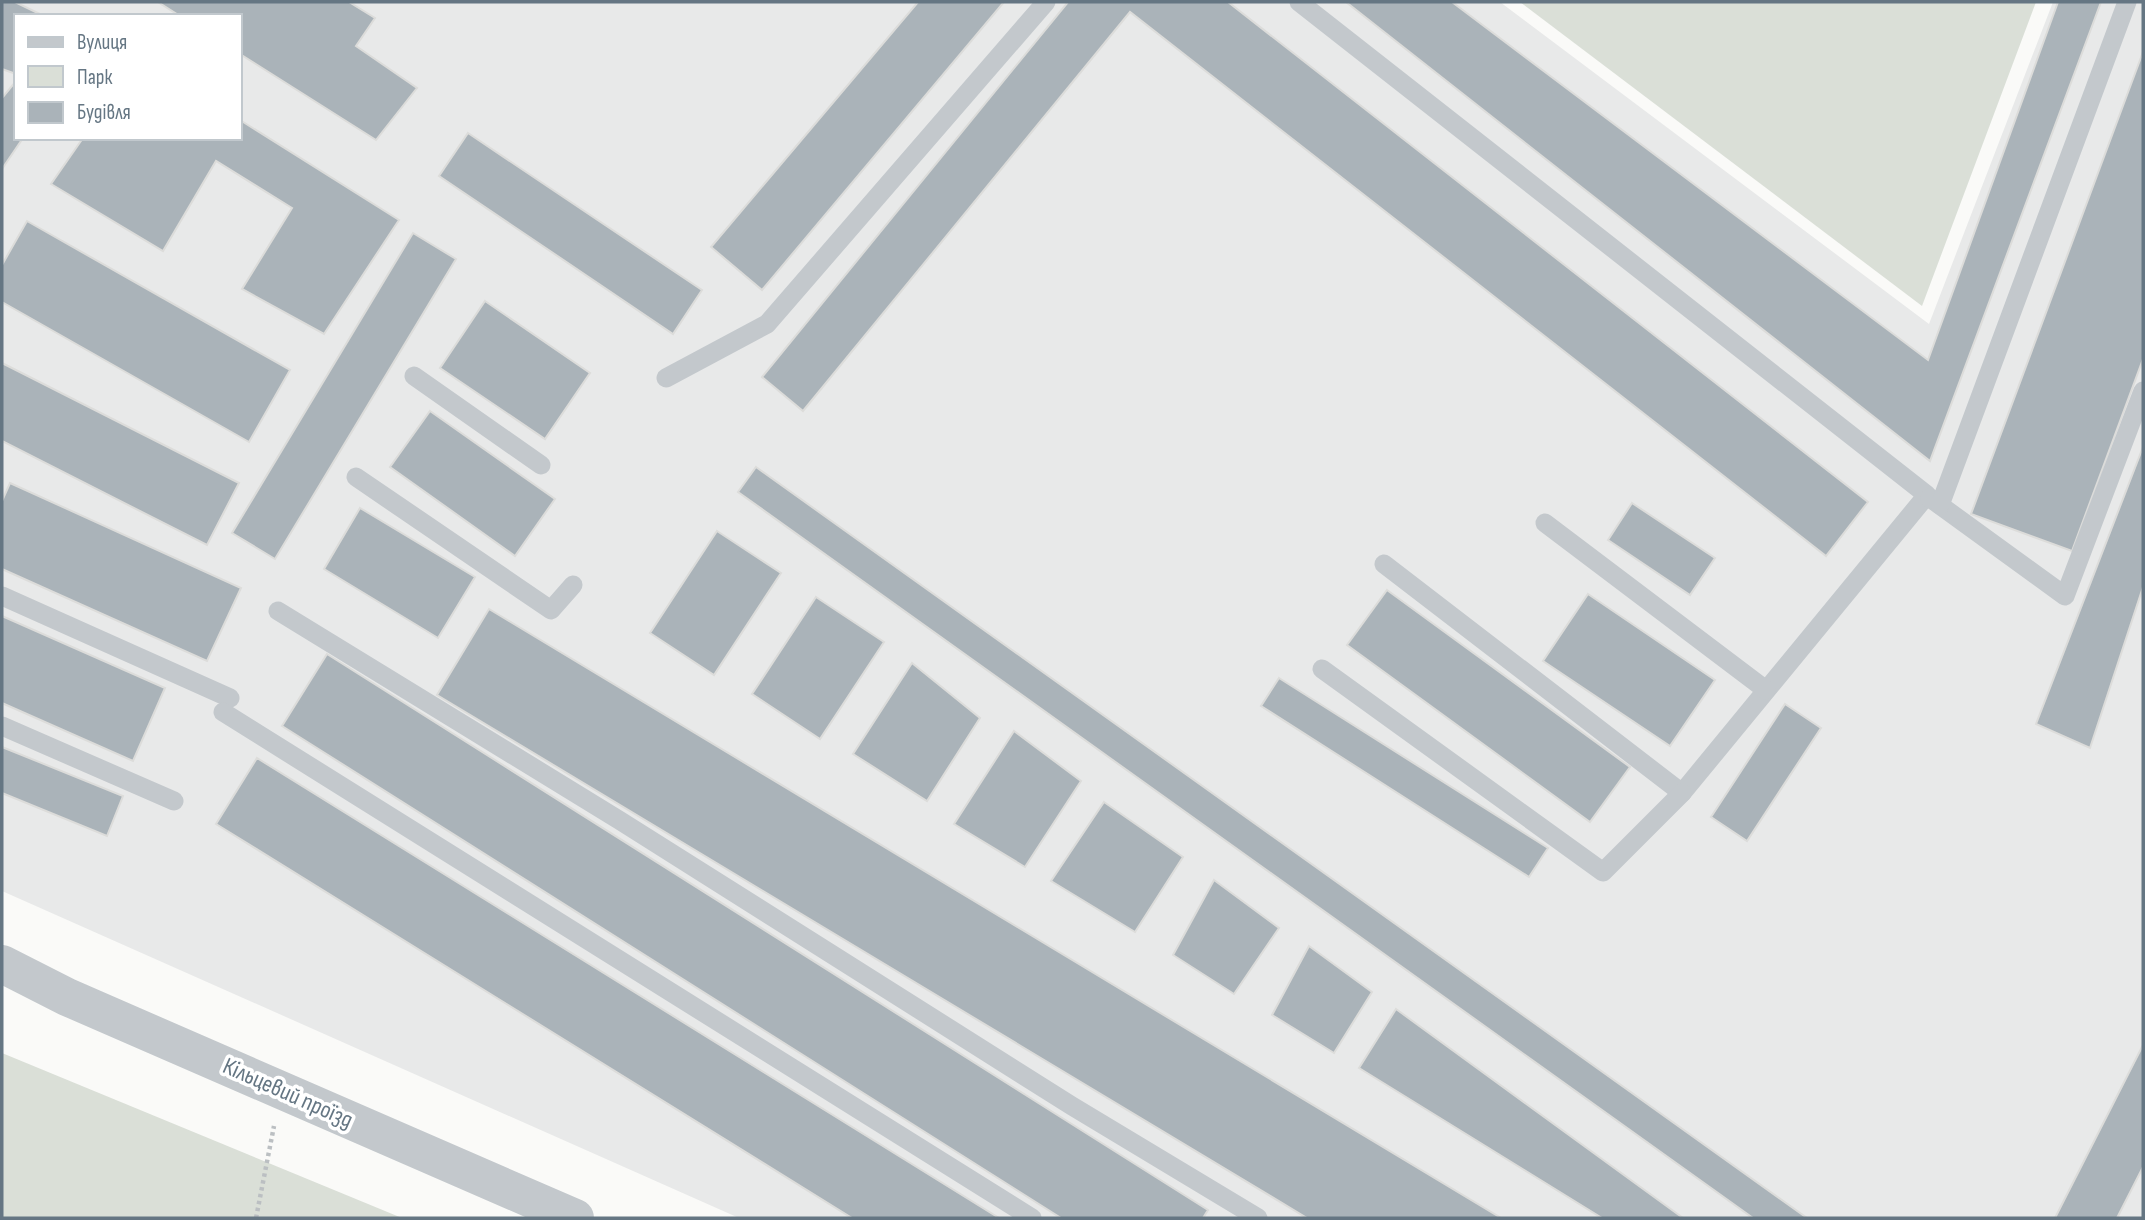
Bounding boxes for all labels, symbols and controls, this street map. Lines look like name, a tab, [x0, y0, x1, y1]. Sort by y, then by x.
legend	[14, 14, 242, 140]
text: Вулиця	[77, 30, 127, 55]
text: Парк	[77, 65, 112, 90]
text: Будівля	[77, 100, 131, 125]
street label: Кільцевий проїзд	[218, 1051, 358, 1135]

